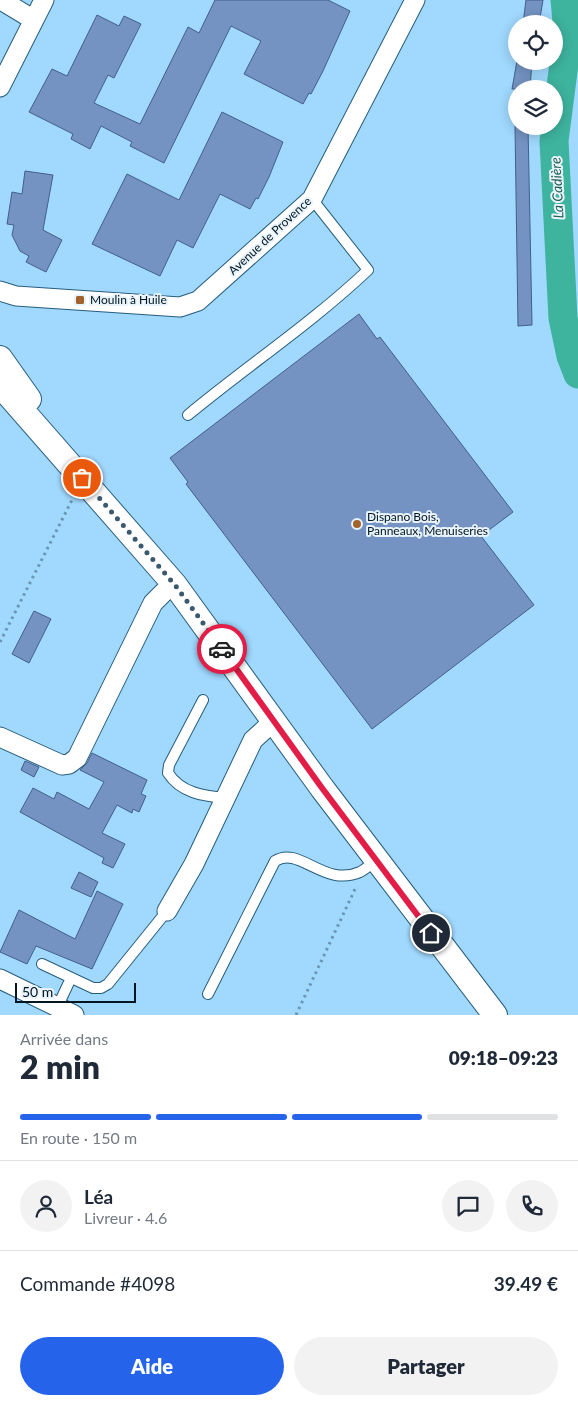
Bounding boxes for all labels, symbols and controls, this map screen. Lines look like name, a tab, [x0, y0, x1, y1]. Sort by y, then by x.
map controls	[508, 15, 563, 135]
button: locate	[508, 15, 563, 70]
button: layers	[508, 80, 563, 135]
water label: La Cadière	[546, 157, 567, 219]
street label: Avenue de Provence	[225, 193, 314, 278]
place label: Moulin à Huile	[90, 292, 167, 307]
marker: Moulin à Huile	[74, 294, 86, 306]
pin	[61, 457, 103, 499]
icon: bag	[68, 464, 96, 492]
place label: Dispano Bois, Panneaux, Menuiseries	[367, 509, 488, 538]
marker: Dispano Bois, Panneaux, Menuiseries	[351, 518, 363, 530]
courier	[197, 624, 247, 674]
icon: car	[208, 635, 236, 663]
pin	[410, 912, 452, 954]
icon: home	[417, 919, 445, 947]
scale bar	[15, 980, 136, 1003]
text: 50 m	[22, 983, 53, 1000]
text: Arrivée dans	[20, 1029, 108, 1048]
text: 09:18–09:23	[449, 1046, 558, 1069]
text: 2 min	[20, 1047, 100, 1086]
text: En route · 150 m	[20, 1128, 137, 1147]
button: person	[20, 1180, 72, 1232]
button: chat	[442, 1180, 494, 1232]
button: phone	[506, 1180, 558, 1232]
text: Léa	[84, 1185, 113, 1208]
text: Livreur · 4.6	[84, 1208, 167, 1227]
text: Commande #4098	[20, 1272, 175, 1295]
text: 39.49 €	[494, 1272, 558, 1295]
button: Aide	[20, 1337, 284, 1395]
button: Partager	[294, 1337, 558, 1395]

